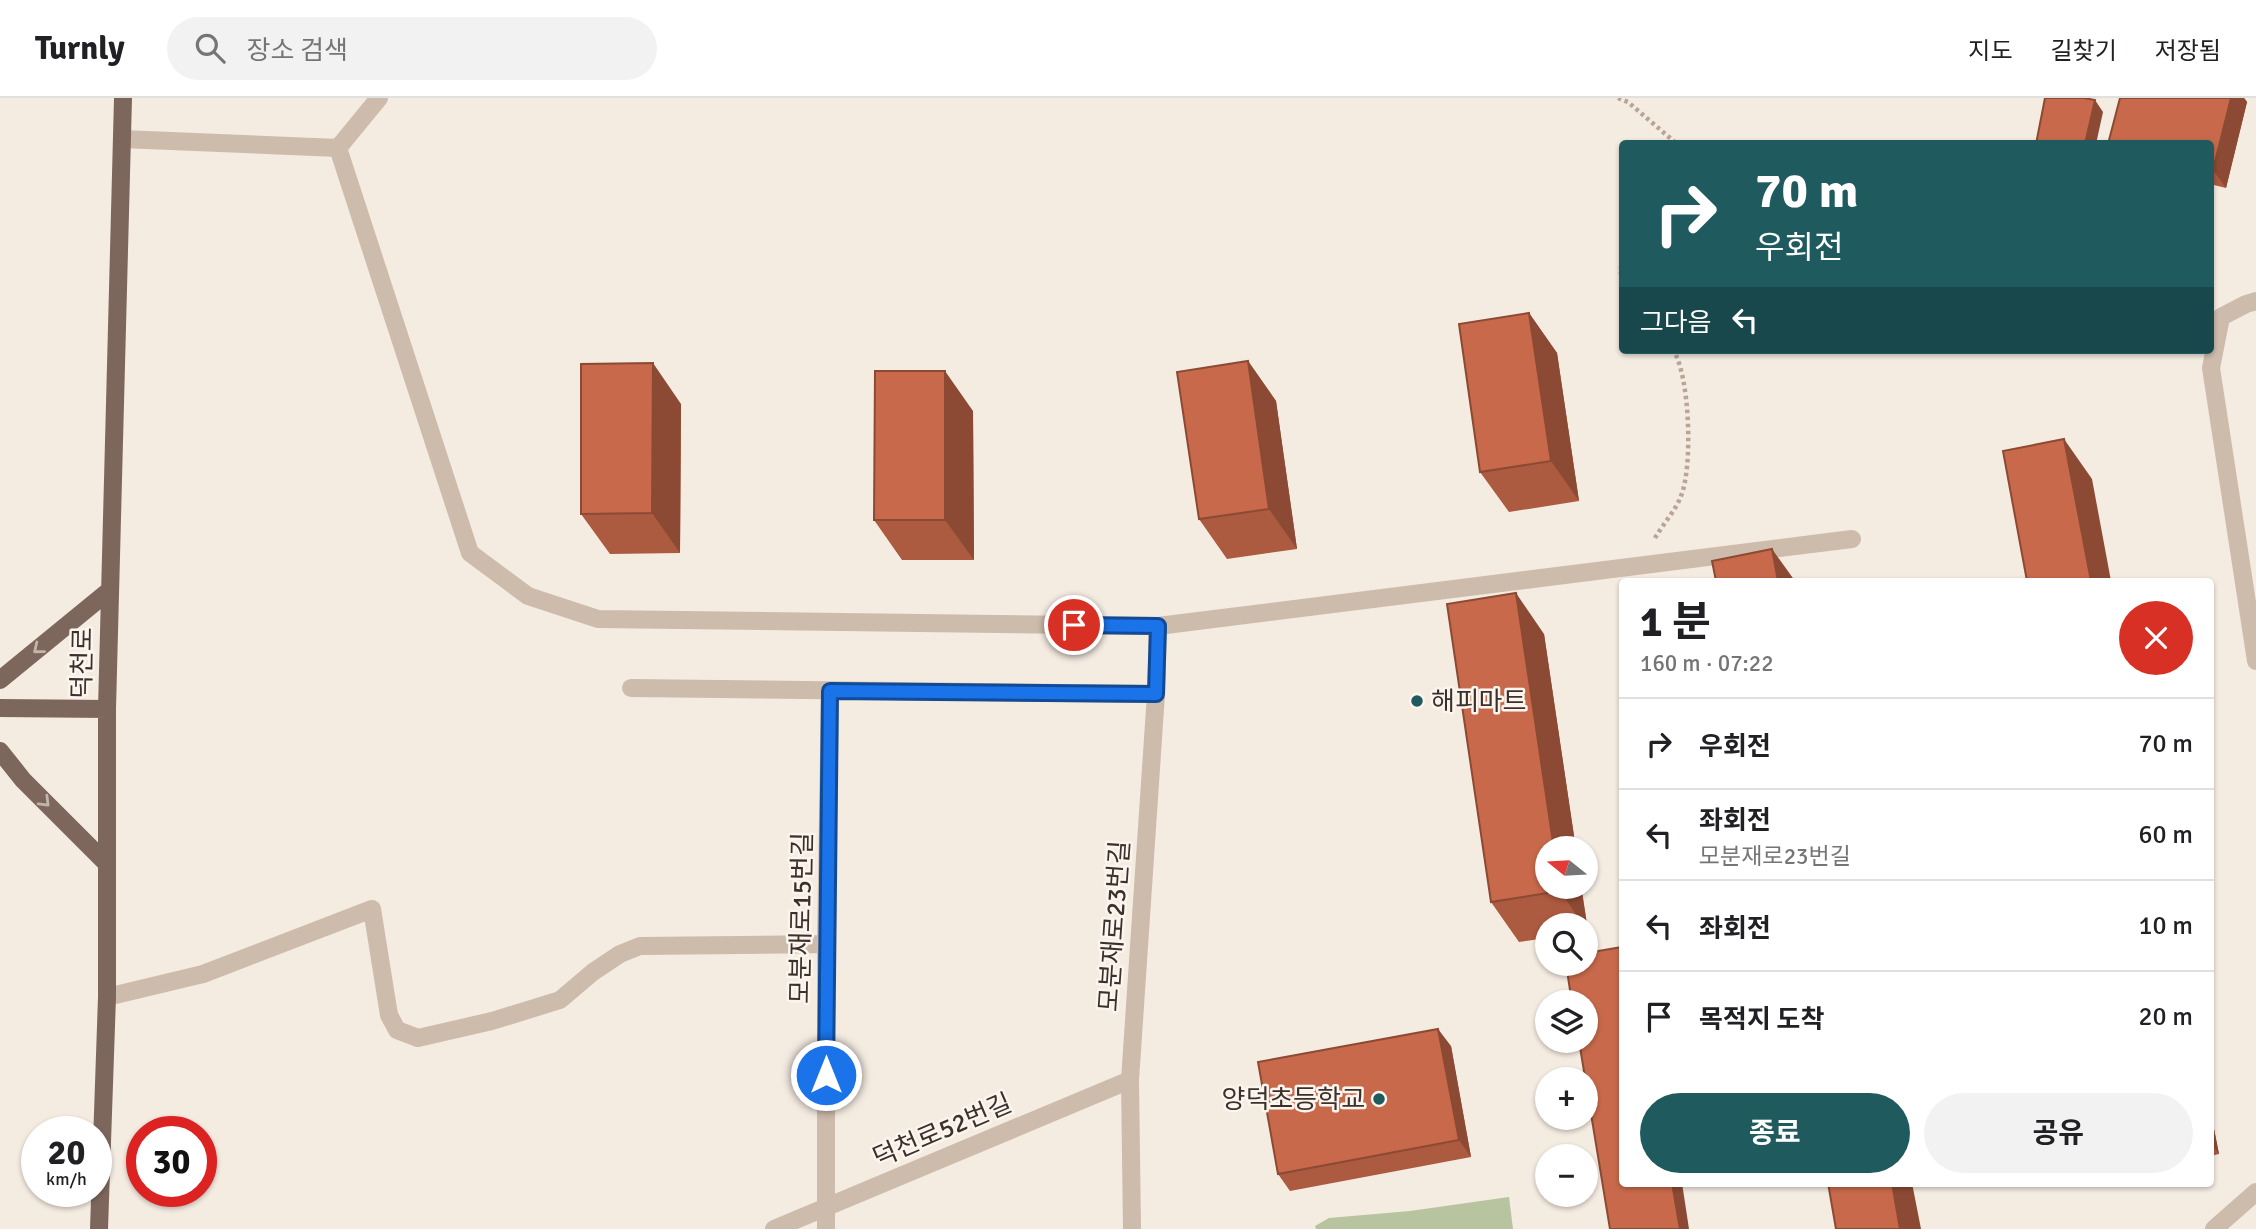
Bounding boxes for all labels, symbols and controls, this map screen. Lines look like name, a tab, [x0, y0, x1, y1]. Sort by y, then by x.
search box	[167, 17, 657, 80]
text: Turnly	[35, 28, 125, 69]
icon: search	[191, 29, 229, 67]
text: 장소 검색	[247, 35, 348, 67]
text: 지도	[1968, 36, 2013, 66]
text: 길찾기	[2051, 36, 2117, 66]
text: 저장됨	[2155, 36, 2221, 66]
text: 70 m	[1755, 161, 1858, 221]
icon: right	[1640, 168, 1731, 259]
text: 우회전	[1755, 228, 1843, 267]
icon: left	[1726, 301, 1764, 339]
text: 그다음	[1640, 307, 1712, 339]
pin	[1044, 595, 1104, 655]
text: 1 분	[1640, 597, 1711, 648]
button: close	[2119, 601, 2193, 675]
icon: arrive	[1055, 606, 1093, 644]
street label: 덕천로	[66, 627, 100, 699]
one-way arrow	[34, 641, 47, 653]
text: 160 m · 07:22	[1640, 649, 1774, 678]
place label: 해피마트	[1431, 686, 1527, 718]
marker: 해피마트	[1409, 693, 1425, 709]
icon: right	[1640, 725, 1678, 763]
text: 70 m	[2138, 728, 2193, 760]
text: 우회전	[1699, 731, 1771, 763]
one-way arrow	[37, 794, 49, 806]
text: 좌회전	[1699, 805, 1771, 837]
icon: left	[1640, 816, 1678, 854]
text: 60 m	[2138, 819, 2193, 851]
street label: 모분재로15번길	[785, 832, 819, 1004]
north arrow	[1535, 836, 1598, 900]
map controls	[1535, 836, 1598, 1207]
street label: 모분재로23번길	[1093, 839, 1137, 1013]
text: 모분재로23번길	[1699, 842, 1851, 871]
icon: left	[1640, 907, 1678, 945]
text: 10 m	[2138, 910, 2193, 942]
button: search	[1535, 913, 1598, 976]
text: 좌회전	[1699, 913, 1771, 945]
button: layers	[1535, 990, 1598, 1053]
icon: arrive	[1640, 998, 1678, 1036]
text: 20 m	[2138, 1001, 2193, 1033]
text: 목적지 도착	[1699, 1004, 1824, 1036]
position arrow	[789, 1038, 863, 1112]
button: +	[1535, 1067, 1598, 1130]
place label: 양덕초등학교	[1221, 1084, 1365, 1116]
street label: 덕천로52번길	[868, 1087, 1017, 1175]
marker: 양덕초등학교	[1371, 1091, 1387, 1107]
button: 종료	[1640, 1093, 1910, 1173]
button: 공유	[1924, 1093, 2193, 1173]
speed limit sign: 30	[126, 1116, 217, 1207]
text: 20	[48, 1131, 85, 1174]
button: −	[1535, 1144, 1598, 1207]
text: km/h	[46, 1168, 87, 1190]

